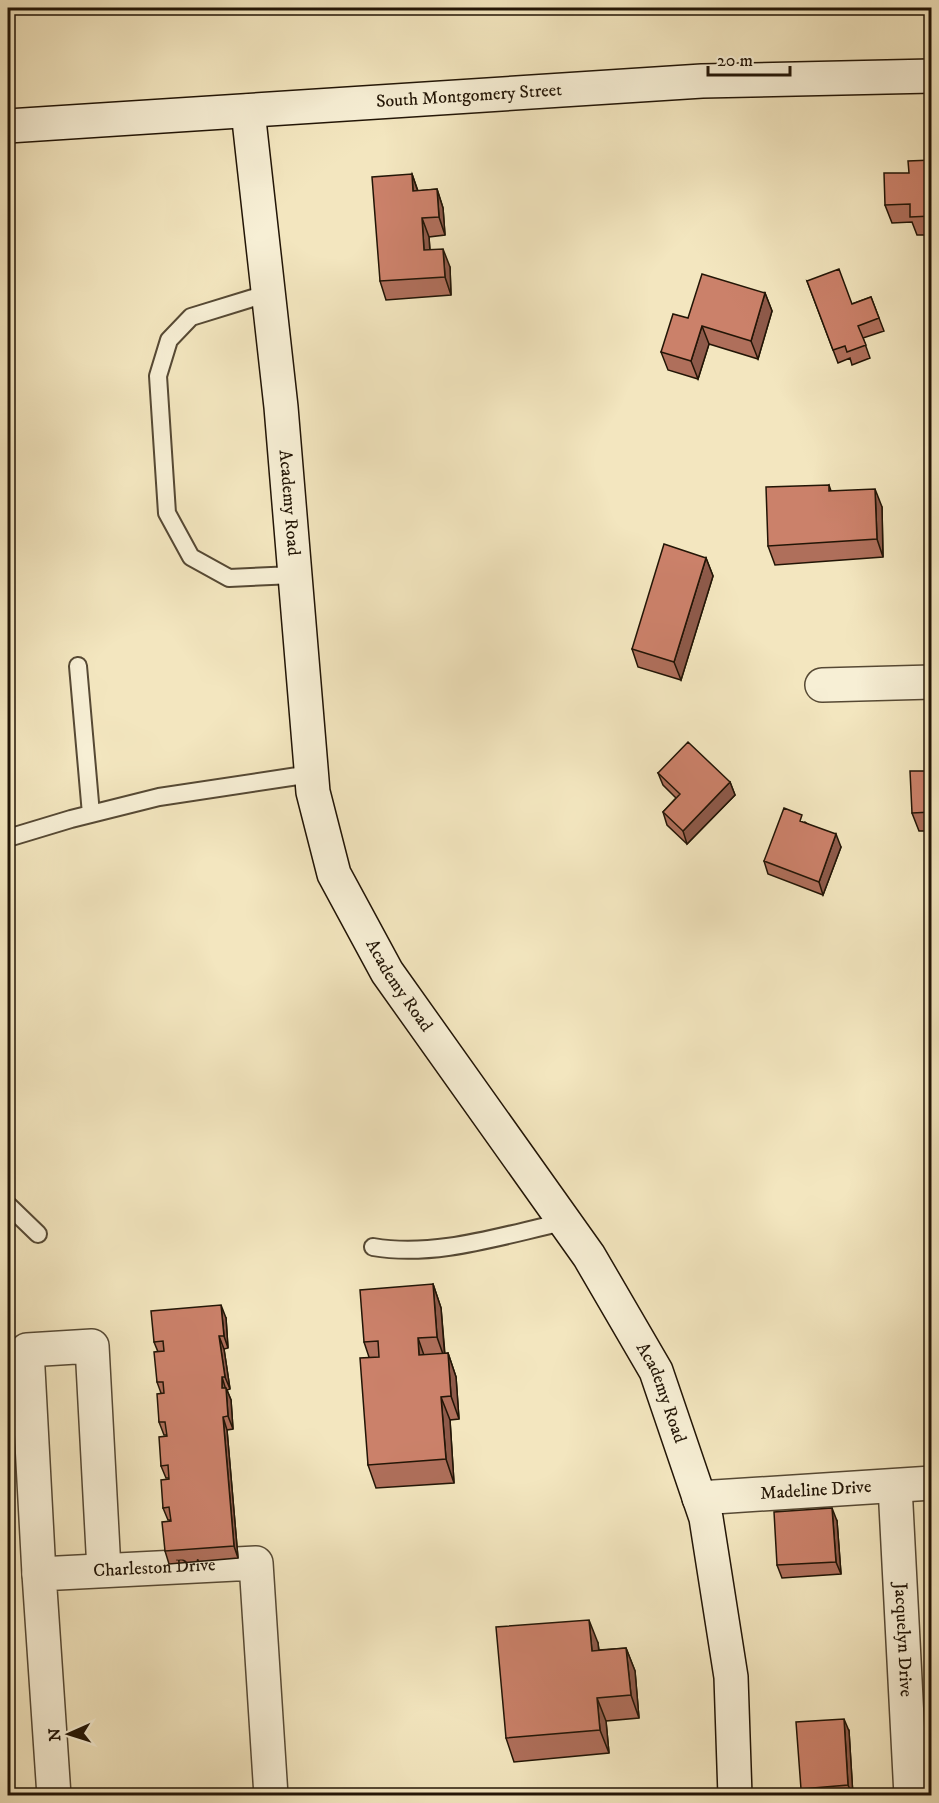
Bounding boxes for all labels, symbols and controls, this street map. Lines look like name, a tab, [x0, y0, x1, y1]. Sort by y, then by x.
scale bar	[708, 39, 790, 77]
text: 20 m	[717, 50, 753, 72]
street label: South Montgomery Street	[375, 79, 563, 113]
street label: Academy Road	[274, 449, 304, 557]
street label: Academy Road	[360, 936, 437, 1036]
street label: Academy Road	[631, 1339, 691, 1446]
street label: Madeline Drive	[759, 1476, 872, 1505]
street label: Charleston Drive	[93, 1554, 216, 1582]
street label: Jacquelyn Drive	[889, 1580, 917, 1697]
north arrow	[39, 1704, 99, 1764]
text: N	[45, 1728, 65, 1742]

